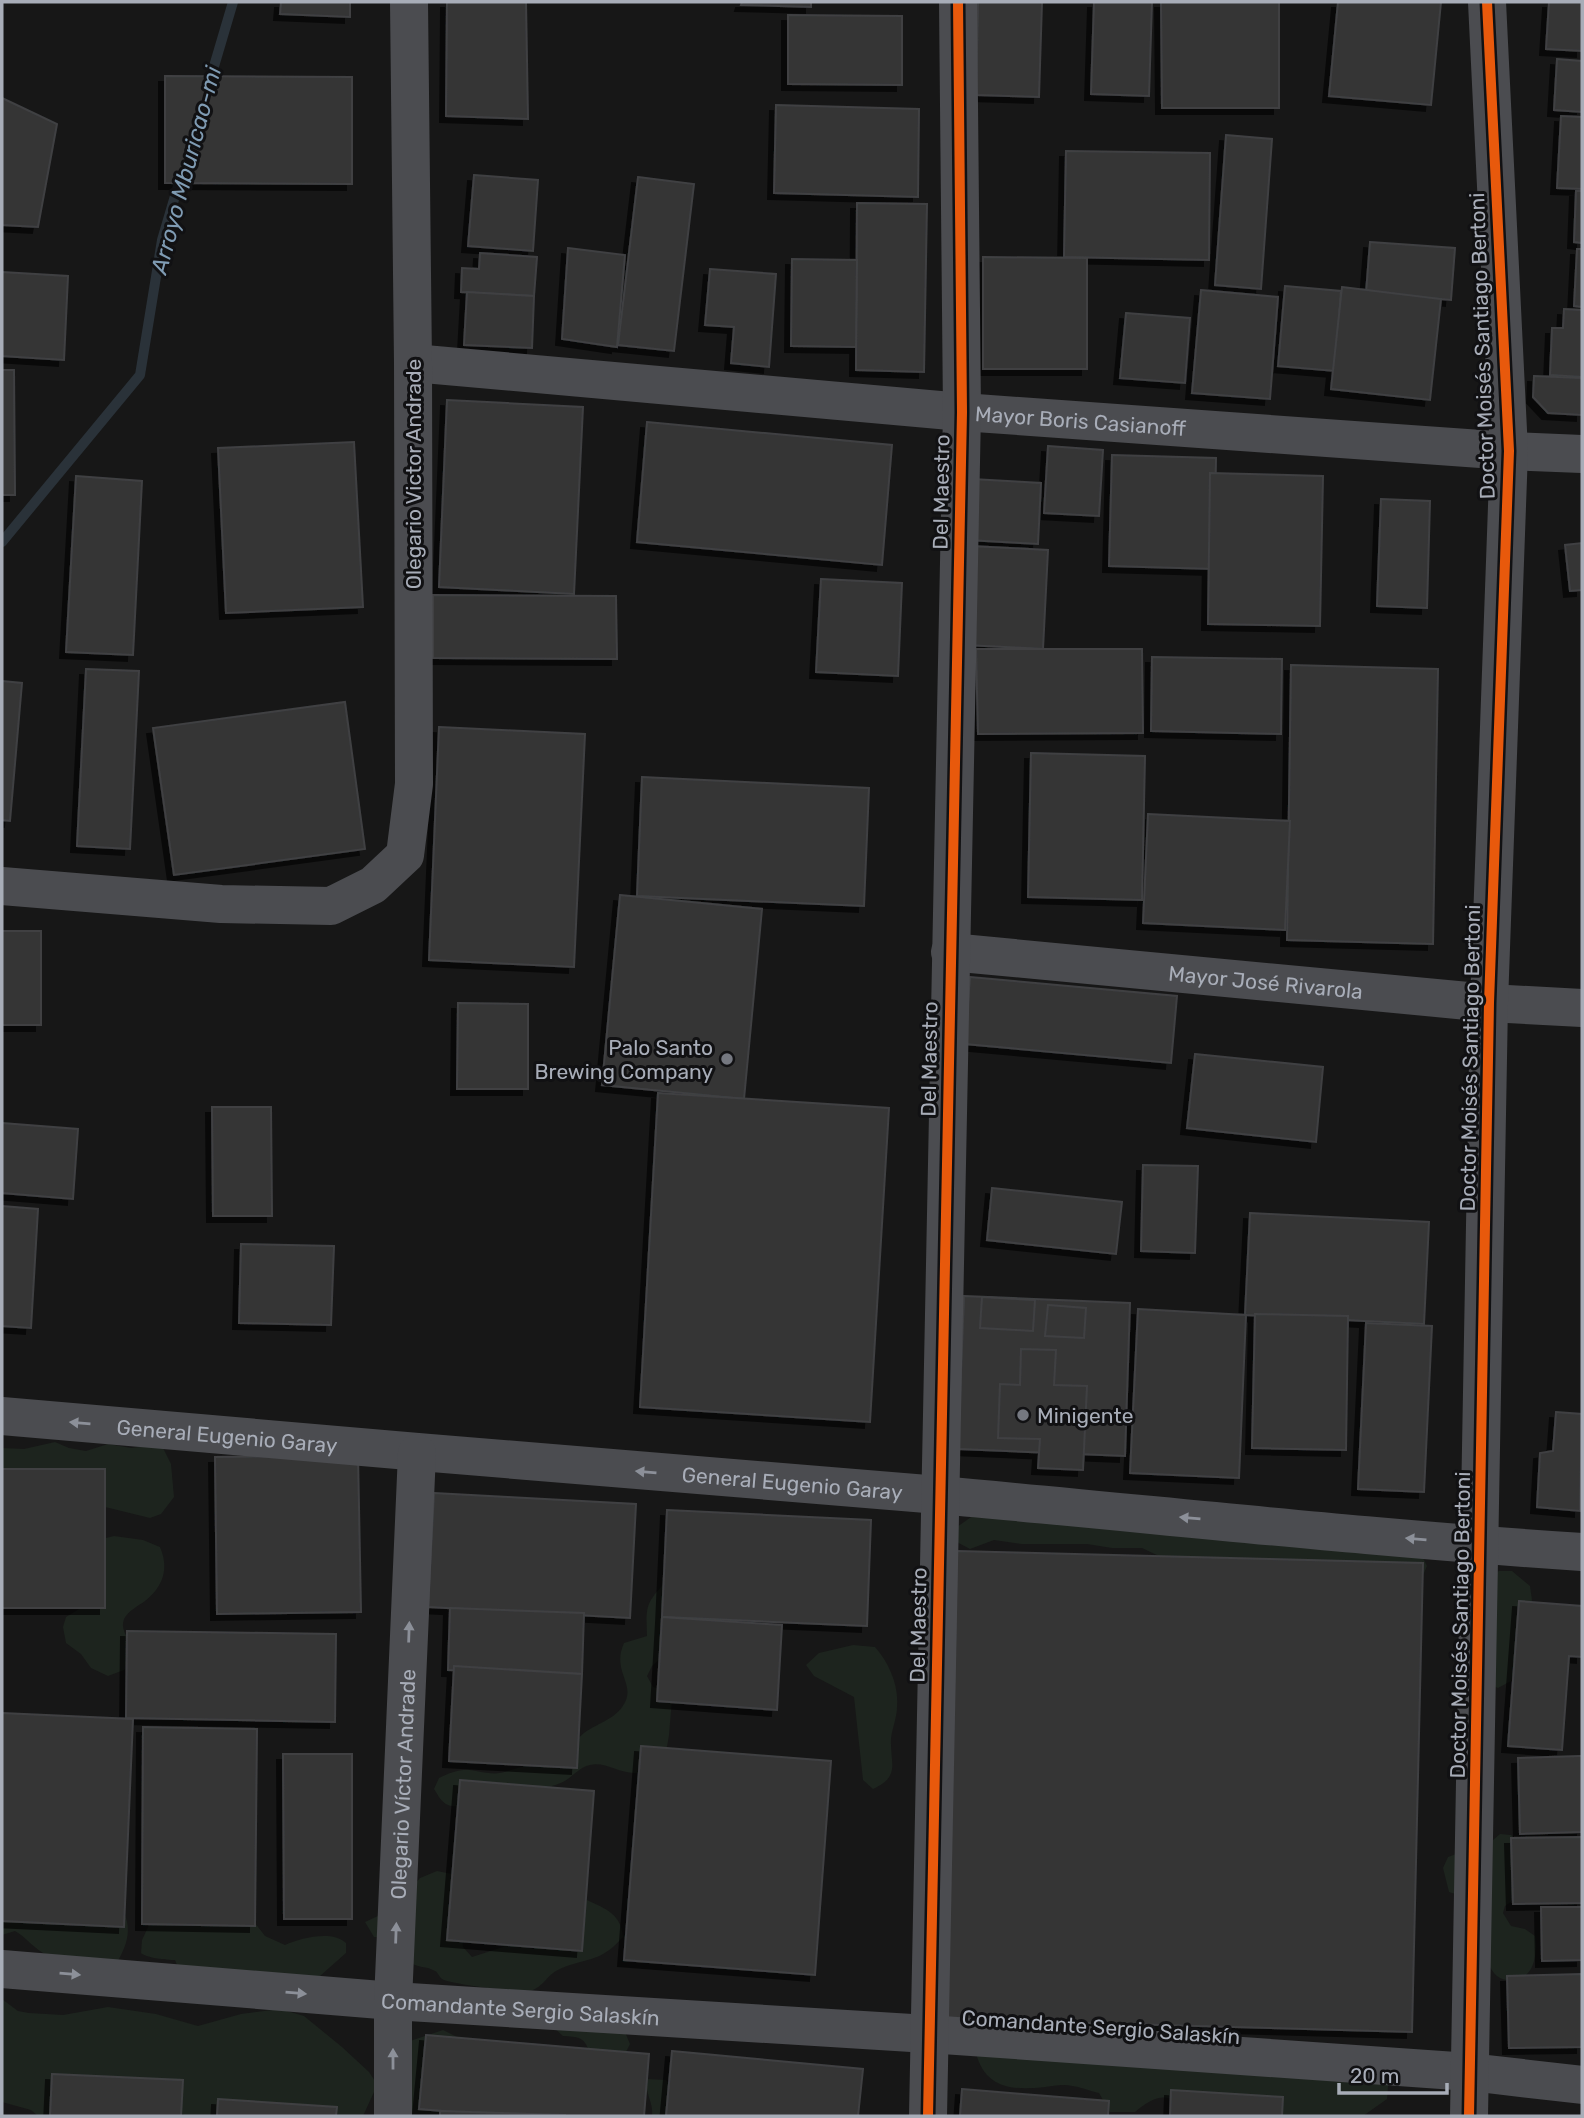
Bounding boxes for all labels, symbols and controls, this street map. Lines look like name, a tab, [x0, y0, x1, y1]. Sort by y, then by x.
water label: Arroyo Mburicao-mi	[145, 62, 228, 278]
street label: Doctor Moisés Santiago Bertoni	[1464, 192, 1500, 500]
street label: Olegario Victor Andrade	[401, 359, 426, 589]
street label: Mayor Boris Casianoff	[974, 400, 1187, 440]
street label: Del Maestro	[927, 434, 955, 550]
street label: Doctor Moisés Santiago Bertoni	[1455, 904, 1485, 1212]
street label: Mayor José Rivarola	[1167, 960, 1364, 1004]
street label: Del Maestro	[915, 1001, 943, 1117]
place label: Palo Santo Brewing Company	[535, 1035, 713, 1084]
marker: Palo Santo Brewing Company	[719, 1051, 735, 1067]
place label: Minigente	[1037, 1403, 1133, 1428]
marker: Minigente	[1015, 1407, 1031, 1423]
street label: General Eugenio Garay	[116, 1414, 339, 1458]
one-way arrow	[69, 1417, 91, 1428]
street label: General Eugenio Garay	[681, 1461, 904, 1504]
one-way arrow	[635, 1466, 657, 1477]
street label: Doctor Moisés Santiago Bertoni	[1445, 1471, 1475, 1779]
one-way arrow	[1179, 1513, 1201, 1524]
one-way arrow	[1405, 1534, 1427, 1545]
street label: Del Maestro	[904, 1567, 932, 1683]
one-way arrow	[404, 1621, 415, 1643]
street label: Olegario Víctor Andrade	[385, 1668, 420, 1900]
one-way arrow	[390, 1922, 401, 1944]
one-way arrow	[59, 1969, 81, 1980]
one-way arrow	[286, 1988, 308, 1999]
street label: Comandante Sergio Salaskín	[380, 1988, 660, 2030]
street label: Comandante Sergio Salaskín	[961, 2005, 1241, 2049]
one-way arrow	[387, 2047, 399, 2069]
scale bar	[1339, 2052, 1448, 2096]
text: 20 m	[1350, 2063, 1399, 2088]

